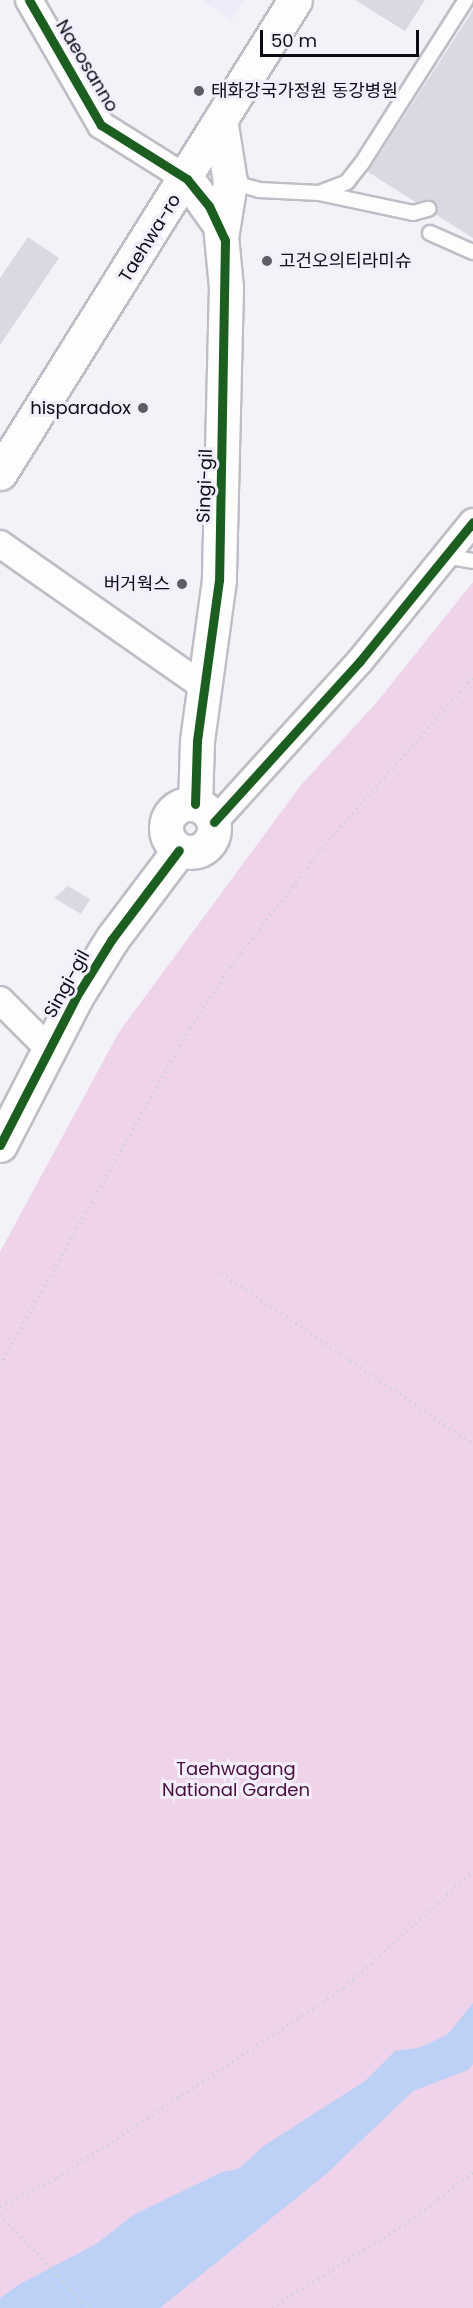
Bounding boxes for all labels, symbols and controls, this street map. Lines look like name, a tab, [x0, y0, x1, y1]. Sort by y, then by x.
street label: Naeosanno	[51, 16, 123, 116]
scale bar	[263, 18, 422, 56]
text: 50 m	[271, 28, 317, 53]
place label: 태화강국가정원 동강병원	[211, 80, 398, 102]
marker: 태화강국가정원 동강병원	[192, 84, 206, 98]
street label: Taehwa-ro	[114, 190, 186, 286]
place label: 고건오의티라미슈	[279, 250, 411, 272]
marker: 고건오의티라미슈	[260, 254, 274, 268]
place label: hisparadox	[30, 397, 131, 419]
marker: hisparadox	[136, 401, 150, 415]
street label: Singi-gil	[193, 449, 217, 523]
place label: 버거웍스	[104, 573, 170, 595]
marker: 버거웍스	[175, 577, 189, 591]
street label: Singi-gil	[40, 946, 94, 1022]
park label: Taehwagang National Garden	[162, 1759, 310, 1802]

